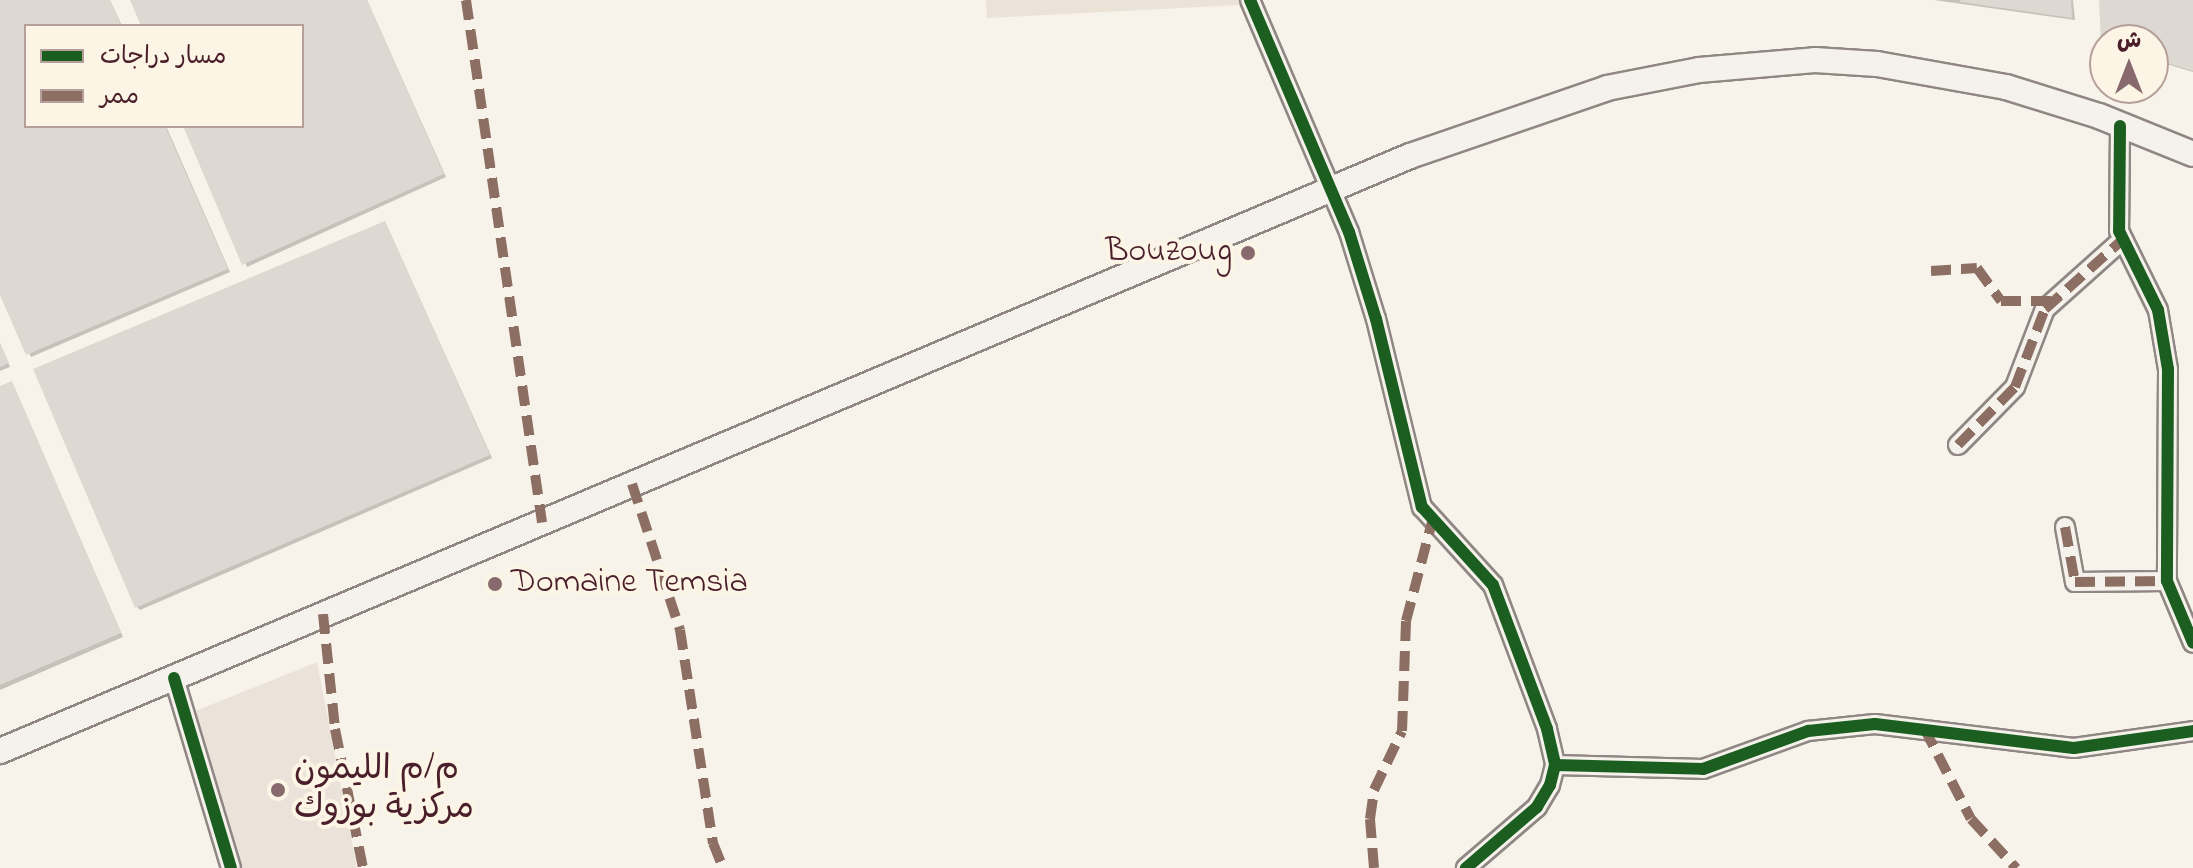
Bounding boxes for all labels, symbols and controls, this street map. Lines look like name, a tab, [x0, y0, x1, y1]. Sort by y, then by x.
legend	[24, 24, 304, 128]
north arrow	[2089, 24, 2169, 104]
text: ش	[2117, 26, 2141, 58]
text: مسار دراجات	[100, 40, 227, 75]
text: ممر	[100, 80, 139, 115]
place label: Bouzoug	[1106, 233, 1232, 273]
marker: Bouzoug	[1239, 244, 1257, 262]
place label: Domaine Temsia	[511, 564, 748, 604]
marker: Domaine Temsia	[486, 575, 504, 593]
place label: م/م الليمون مركزية بوزوك	[294, 750, 474, 830]
marker: م/م الليمون مركزية بوزوك	[269, 781, 287, 799]

